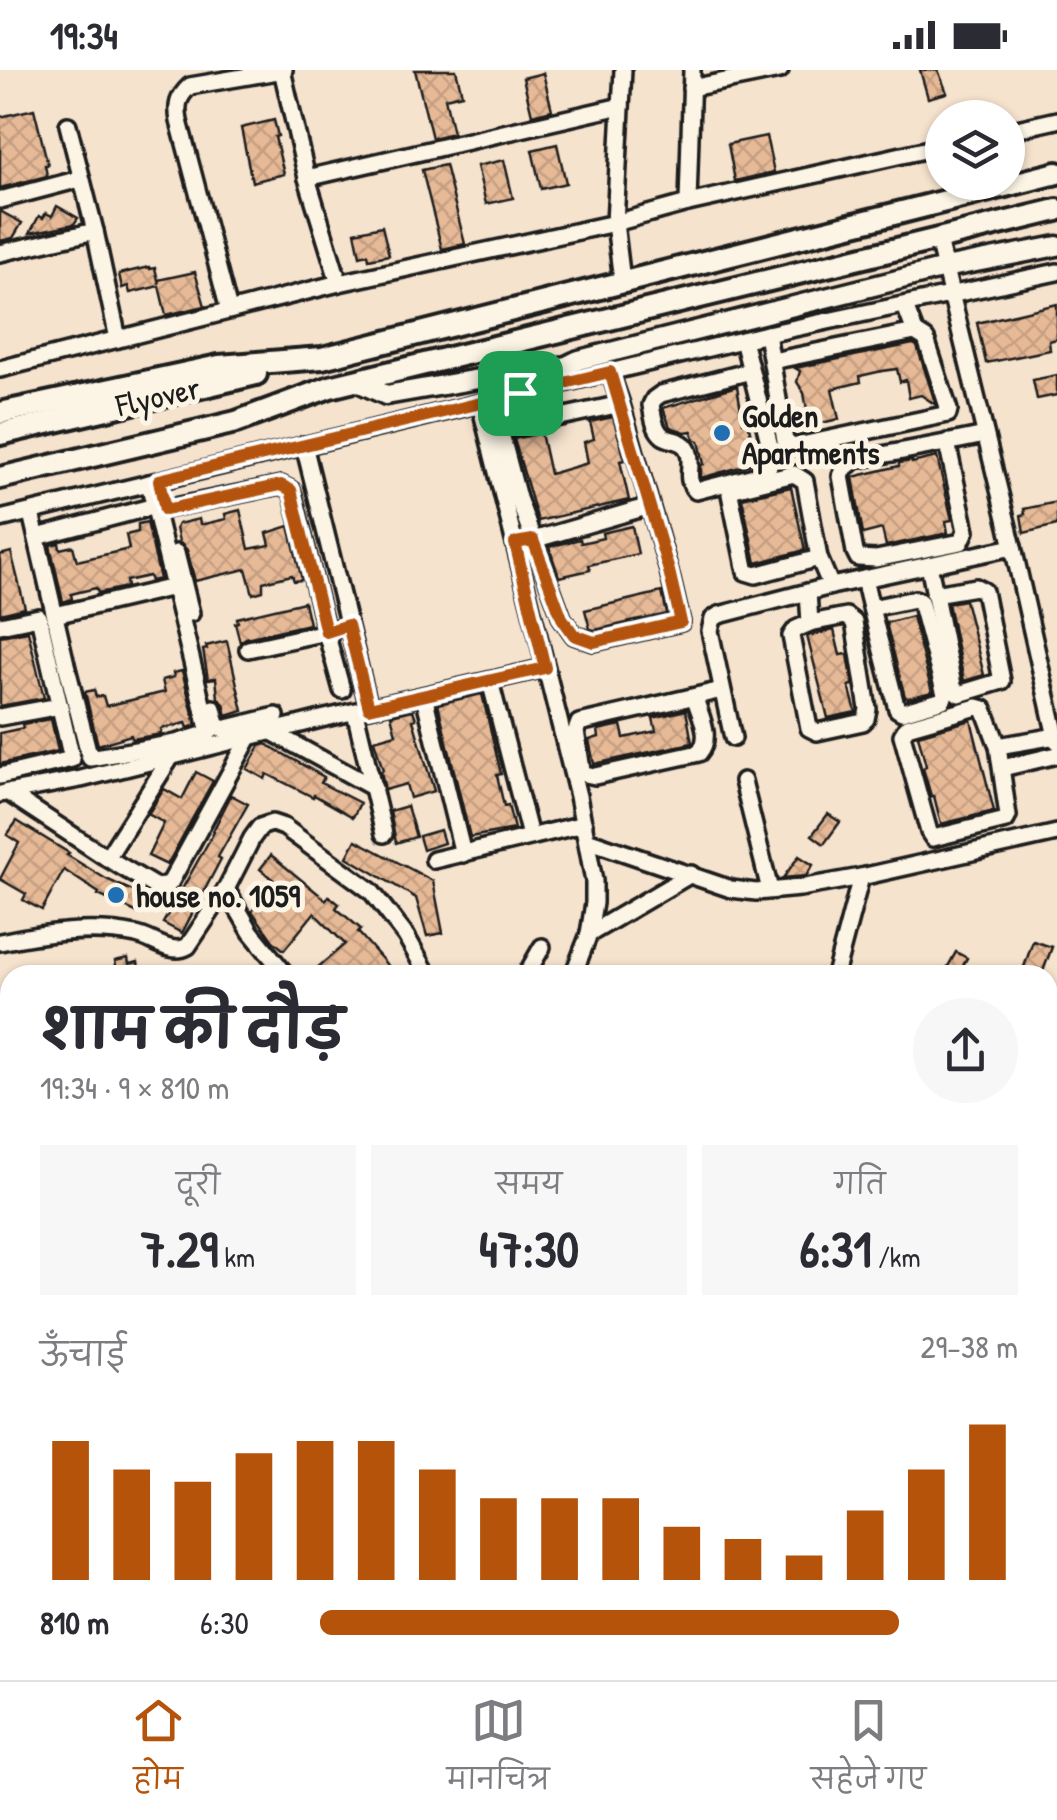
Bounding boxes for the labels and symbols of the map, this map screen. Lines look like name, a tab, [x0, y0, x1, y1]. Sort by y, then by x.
pin	[478, 351, 563, 436]
street label: Flyover	[111, 366, 204, 427]
place label: Golden Apartments	[742, 394, 879, 475]
marker: Golden Apartments	[711, 422, 733, 444]
place label: house no. 1059	[136, 874, 301, 917]
marker: house no. 1059	[105, 884, 127, 906]

